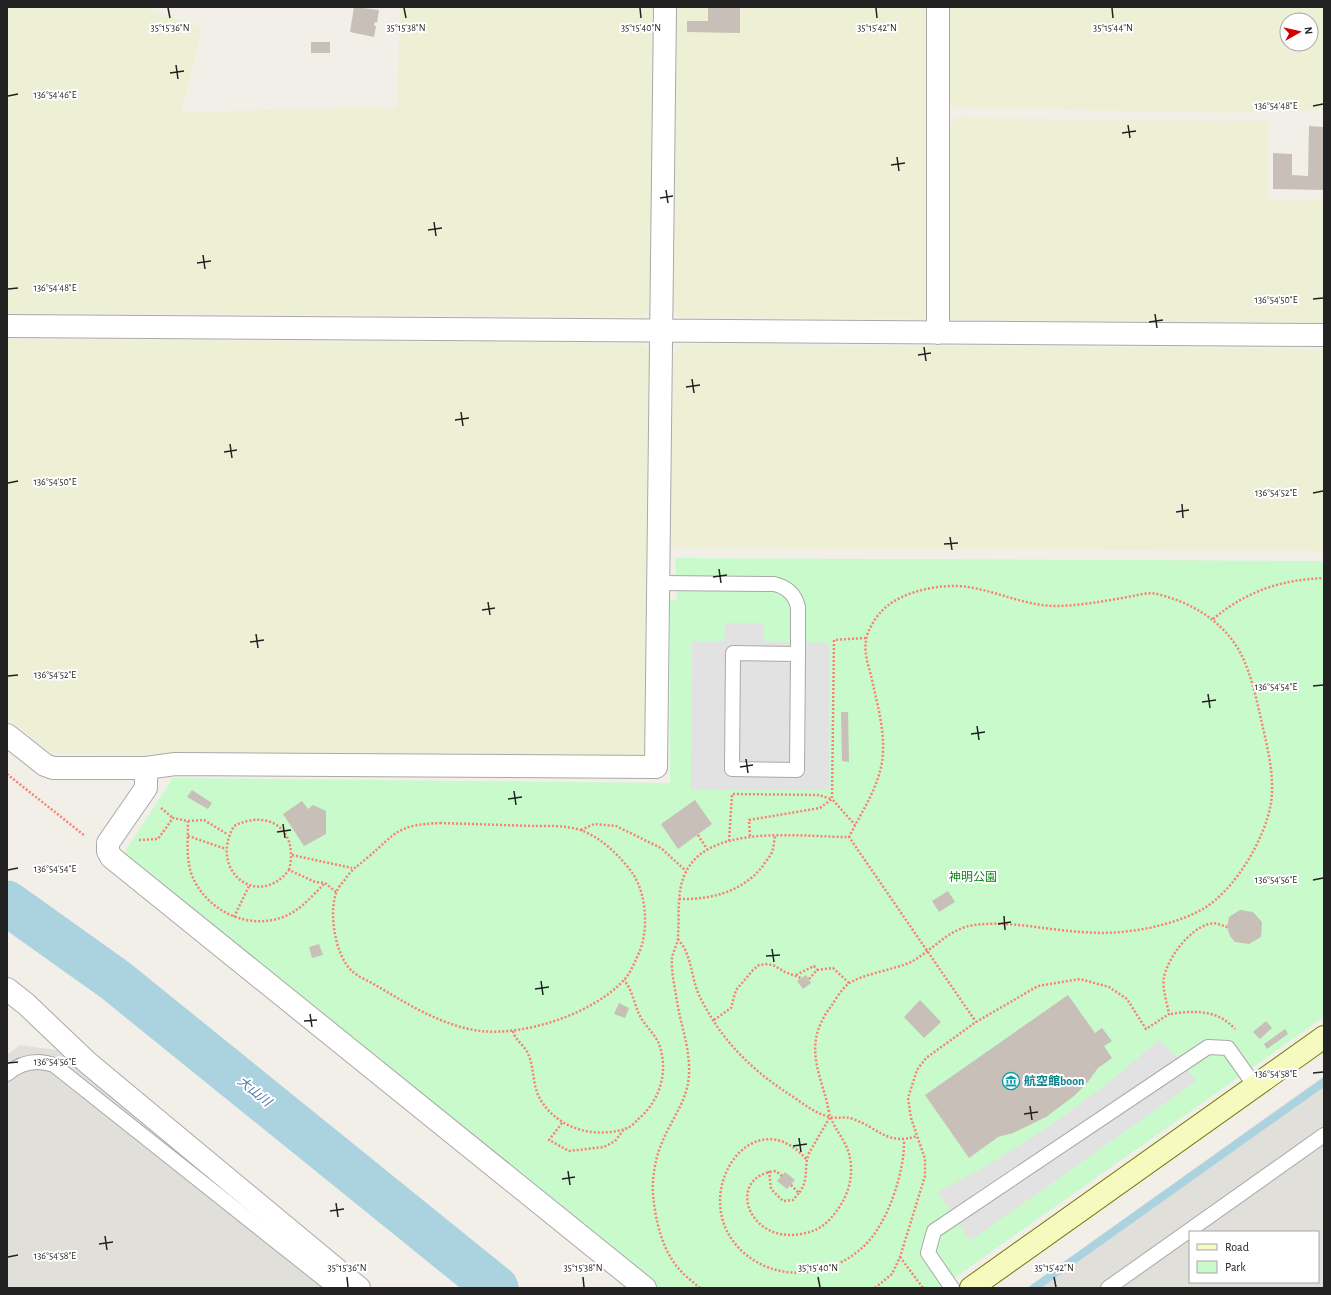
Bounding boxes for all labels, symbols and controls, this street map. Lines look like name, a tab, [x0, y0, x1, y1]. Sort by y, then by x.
north arrow	[1279, 12, 1319, 52]
text: 35°15'36"N	[151, 23, 189, 33]
text: 35°15'38"N	[387, 23, 426, 33]
text: 35°15'40"N	[621, 23, 661, 33]
text: 35°15'42"N	[857, 23, 897, 33]
text: 35°15'44"N	[1093, 23, 1133, 33]
text: N	[1302, 26, 1314, 35]
text: 136°54'46"E	[34, 90, 77, 100]
text: 136°54'48"E	[1254, 101, 1298, 111]
text: 136°54'48"E	[33, 283, 77, 293]
text: 136°54'50"E	[1255, 295, 1298, 305]
text: 136°54'50"E	[34, 477, 77, 487]
text: 136°54'52"E	[1255, 488, 1297, 498]
text: 136°54'52"E	[34, 670, 76, 680]
text: 136°54'54"E	[1255, 682, 1297, 692]
text: 136°54'54"E	[34, 864, 76, 874]
park label: 神明公園	[949, 871, 997, 883]
text: 136°54'56"E	[1255, 875, 1297, 885]
text: 136°54'56"E	[34, 1057, 76, 1067]
text: 136°54'58"E	[1255, 1069, 1297, 1079]
museum icon: 航空館boon	[1001, 1071, 1021, 1091]
water label: 大山川	[235, 1074, 275, 1111]
place label: 航空館boon	[1024, 1074, 1084, 1087]
legend	[1189, 1231, 1319, 1283]
text: Road	[1225, 1241, 1249, 1253]
text: 136°54'58"E	[34, 1251, 76, 1261]
text: Park	[1225, 1261, 1246, 1273]
text: 35°15'36"N	[328, 1263, 366, 1273]
text: 35°15'38"N	[564, 1263, 603, 1273]
text: 35°15'40"N	[798, 1263, 838, 1273]
text: 35°15'42"N	[1034, 1263, 1074, 1273]

